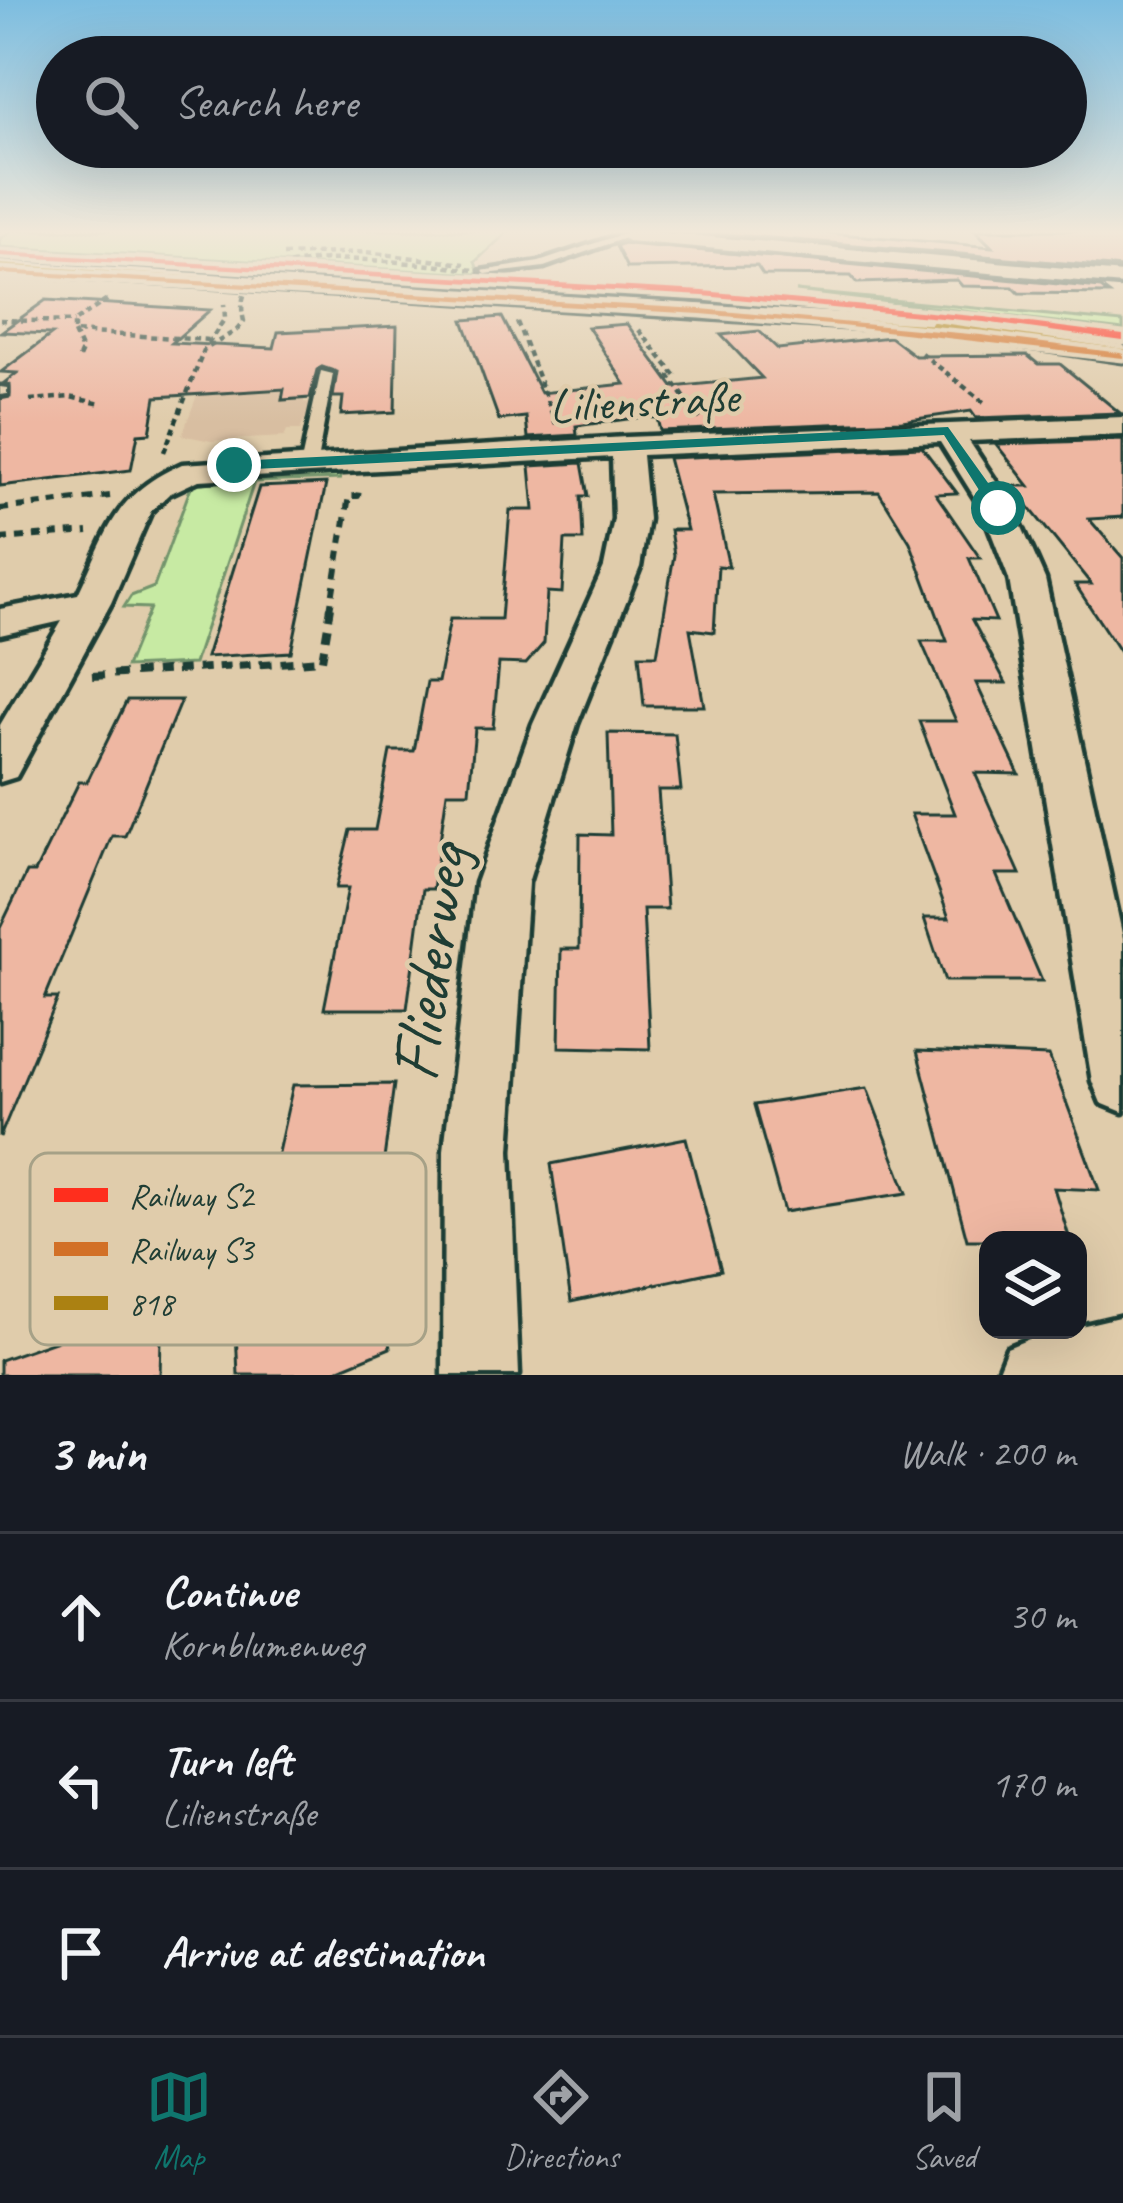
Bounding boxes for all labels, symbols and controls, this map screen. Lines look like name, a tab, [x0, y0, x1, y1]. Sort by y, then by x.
search box	[36, 36, 1087, 168]
icon: search	[78, 69, 144, 135]
text: Search here	[174, 74, 357, 131]
street label: Lilienstraße	[548, 366, 744, 436]
route end	[207, 438, 261, 492]
route start	[971, 481, 1025, 535]
street label: Fliederweg	[370, 834, 490, 1086]
legend	[30, 1153, 426, 1345]
text: Railway S2	[129, 1175, 256, 1217]
text: Railway S3	[129, 1229, 255, 1271]
map controls	[979, 1231, 1087, 1339]
button: layers	[979, 1231, 1087, 1339]
text: 818	[129, 1283, 177, 1325]
text: 3 min	[48, 1421, 146, 1485]
text: Walk · 200 m	[899, 1429, 1075, 1478]
text: Continue	[162, 1564, 296, 1621]
icon: ahead	[48, 1584, 114, 1650]
text: 30 m	[1009, 1592, 1075, 1641]
text: Kornblumenweg	[162, 1621, 364, 1670]
text: Turn left	[162, 1732, 292, 1789]
icon: left	[48, 1752, 114, 1818]
text: 170 m	[991, 1760, 1075, 1809]
text: Lilienstraße	[162, 1789, 316, 1838]
icon: arrive	[48, 1920, 114, 1986]
text: Arrive at destination	[162, 1924, 484, 1981]
tab: Map	[146, 2064, 212, 2178]
tab: Directions	[504, 2064, 619, 2178]
tab: Saved	[911, 2064, 977, 2178]

